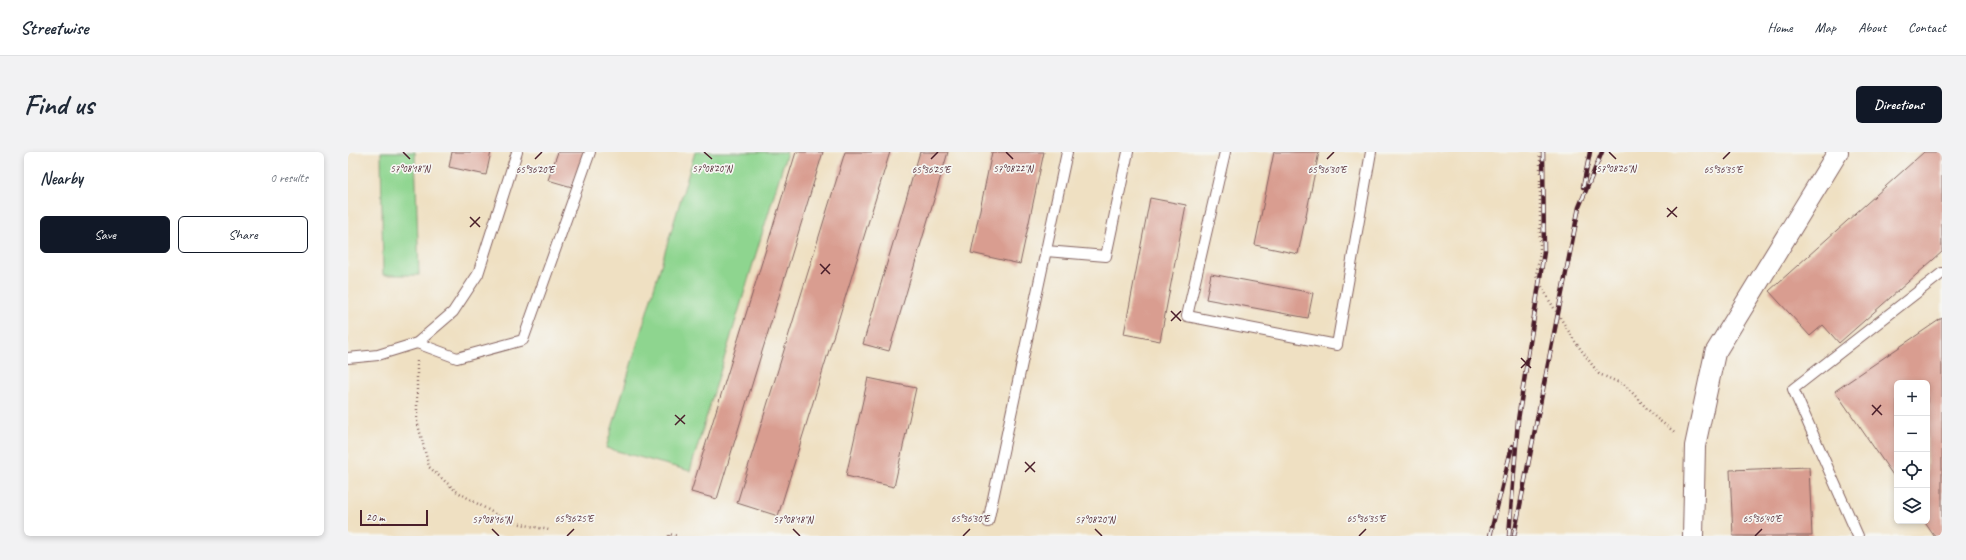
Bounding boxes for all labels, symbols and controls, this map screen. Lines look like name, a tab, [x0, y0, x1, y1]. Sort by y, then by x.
text: Streetwise	[20, 16, 88, 40]
text: Home	[1767, 19, 1793, 36]
text: Map	[1815, 19, 1836, 36]
text: About	[1858, 19, 1886, 36]
text: Contact	[1908, 19, 1946, 36]
button: Directions	[1856, 86, 1942, 123]
text: Find us	[24, 87, 94, 122]
text: 57°08'18"N	[390, 162, 432, 175]
text: 57°08'20"N	[692, 162, 734, 175]
text: 57°08'22"N	[993, 162, 1035, 175]
text: 57°08'26"N	[1596, 162, 1638, 175]
text: 65°36'20"E	[516, 163, 556, 176]
text: 65°36'25"E	[912, 163, 952, 176]
text: 65°36'30"E	[1308, 163, 1348, 176]
text: 65°36'35"E	[1704, 163, 1744, 176]
text: Nearby	[40, 168, 83, 189]
text: 0 results	[270, 170, 308, 186]
button: Save	[40, 216, 170, 253]
button: Share	[178, 216, 308, 253]
map controls	[1894, 380, 1930, 524]
button: +	[1894, 380, 1930, 416]
button: −	[1894, 416, 1930, 452]
button: locate	[1894, 452, 1930, 488]
button: layers	[1894, 488, 1930, 524]
scale bar	[360, 508, 428, 527]
text: 20 m	[366, 510, 385, 524]
text: 65°36'25"E	[555, 512, 595, 525]
text: 65°36'30"E	[951, 512, 991, 525]
text: 65°36'35"E	[1347, 512, 1387, 525]
text: 65°36'40"E	[1743, 512, 1783, 525]
text: 57°08'16"N	[472, 513, 514, 526]
text: 57°08'18"N	[773, 513, 815, 526]
text: 57°08'20"N	[1075, 513, 1117, 526]

